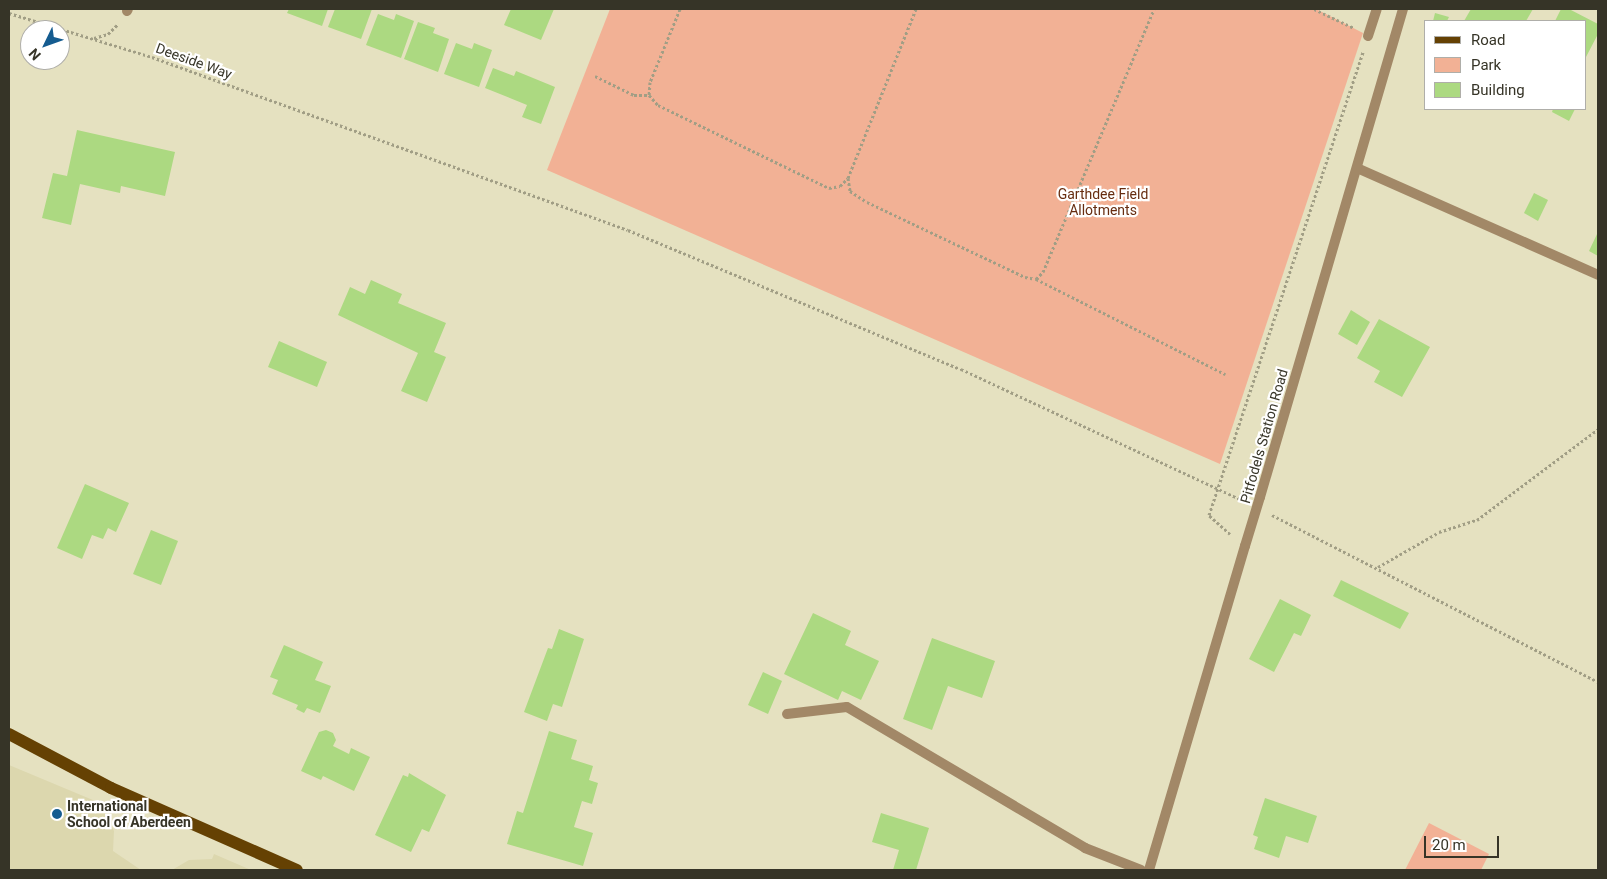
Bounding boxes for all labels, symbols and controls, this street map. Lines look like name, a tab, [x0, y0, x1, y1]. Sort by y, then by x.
north arrow	[20, 20, 70, 70]
legend	[1424, 20, 1587, 110]
text: Road	[1471, 31, 1505, 49]
street label: Deeside Way	[154, 39, 234, 83]
text: N	[25, 45, 44, 63]
text: Park	[1471, 56, 1501, 74]
text: Building	[1471, 81, 1525, 99]
park label: Garthdee Field Allotments	[1058, 186, 1148, 218]
street label: Pitfodels Station Road	[1237, 367, 1291, 505]
place label: International School of Aberdeen	[67, 798, 191, 830]
marker: International School of Aberdeen	[51, 808, 63, 820]
scale bar	[1427, 826, 1502, 858]
text: 20 m	[1432, 836, 1466, 854]

